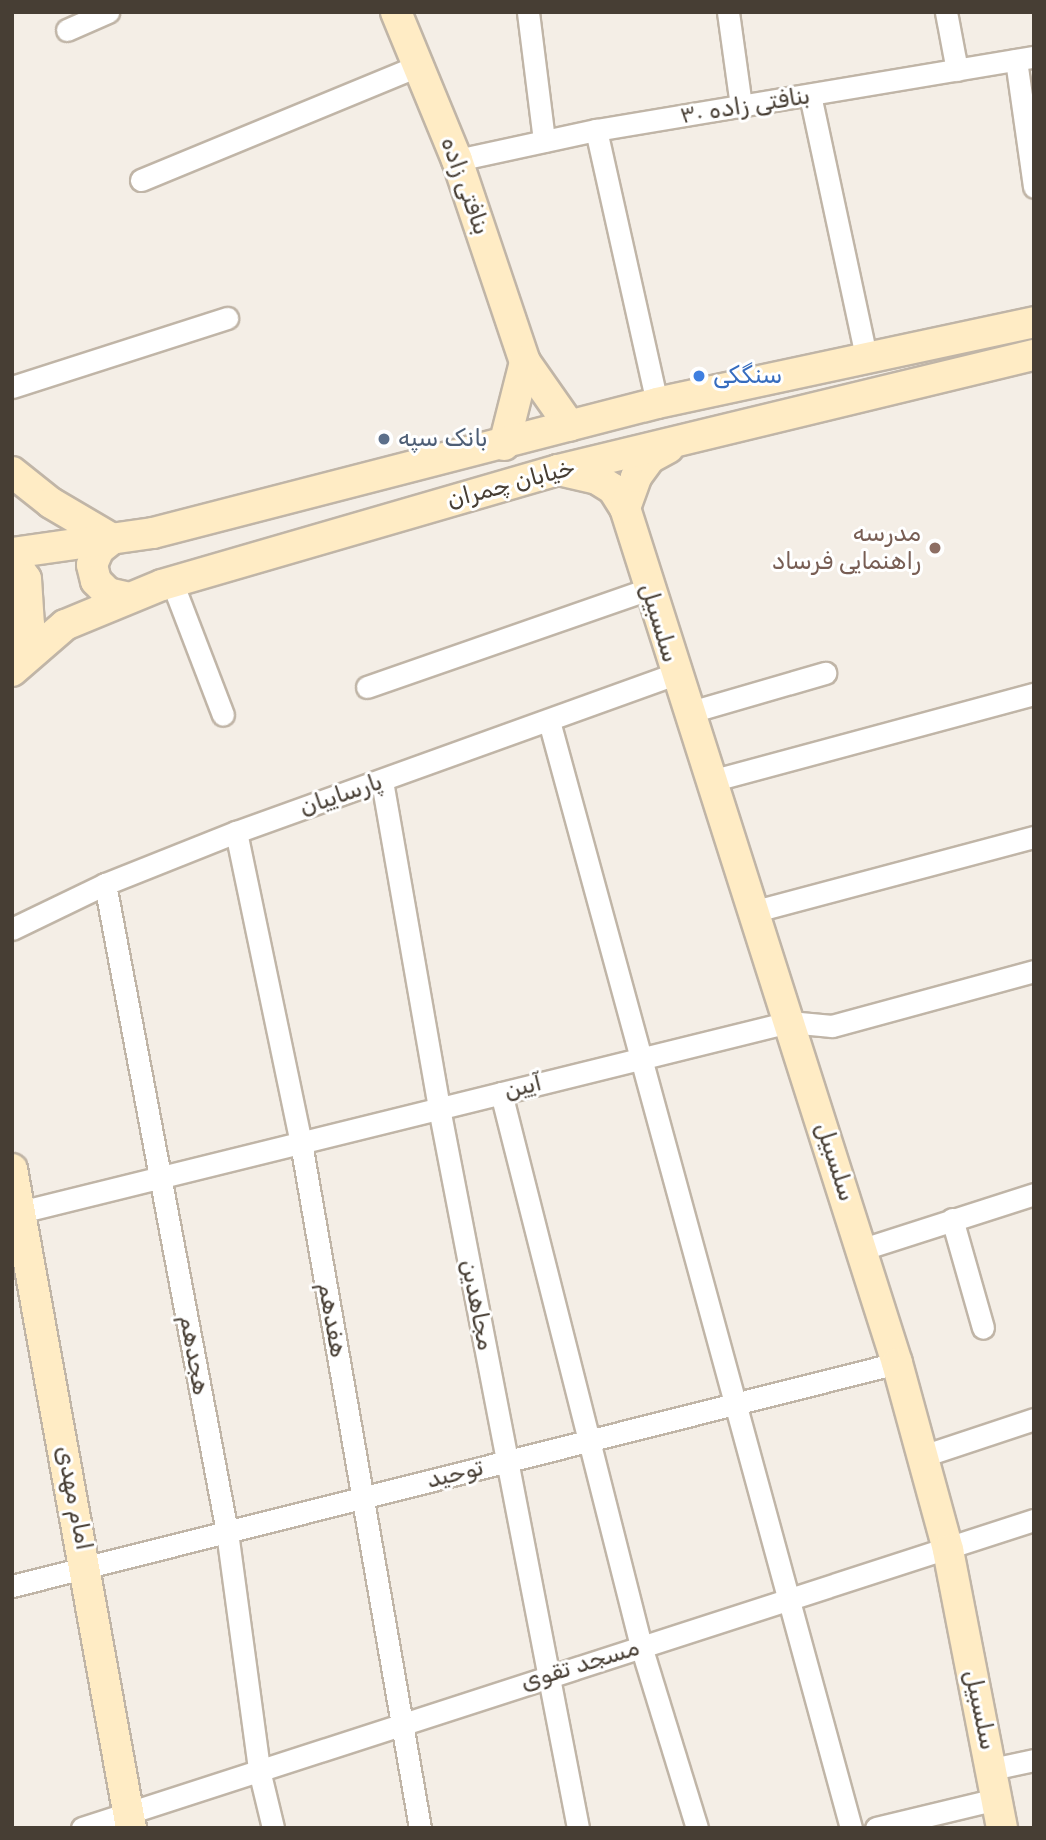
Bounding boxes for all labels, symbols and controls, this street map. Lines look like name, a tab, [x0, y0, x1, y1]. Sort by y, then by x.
street label: بنافتی زاده ۳۰	[678, 82, 812, 130]
street label: بنافتی زاده	[434, 133, 496, 239]
place label: سنگکی	[713, 362, 782, 390]
marker: سنگکی	[691, 368, 707, 384]
place label: بانک سپه	[398, 425, 488, 453]
marker: بانک سپه	[376, 431, 392, 447]
street label: خیابان چمران	[444, 453, 578, 515]
place label: مدرسه راهنمایی فرساد	[772, 520, 921, 576]
marker: مدرسه راهنمایی فرساد	[927, 540, 943, 556]
street label: سلسبیل	[633, 580, 685, 666]
street label: پارساییان	[296, 767, 386, 823]
street label: آیین	[501, 1068, 545, 1106]
street label: سلسبیل	[809, 1119, 861, 1205]
street label: مجاهدین	[454, 1257, 500, 1353]
street label: هفدهم	[311, 1280, 353, 1360]
street label: هجدهم	[173, 1313, 215, 1397]
street label: امام مهدی	[50, 1443, 98, 1553]
street label: توحید	[424, 1453, 486, 1495]
street label: مسجد تقوی	[517, 1633, 643, 1697]
street label: سلسبیل	[957, 1667, 1003, 1753]

